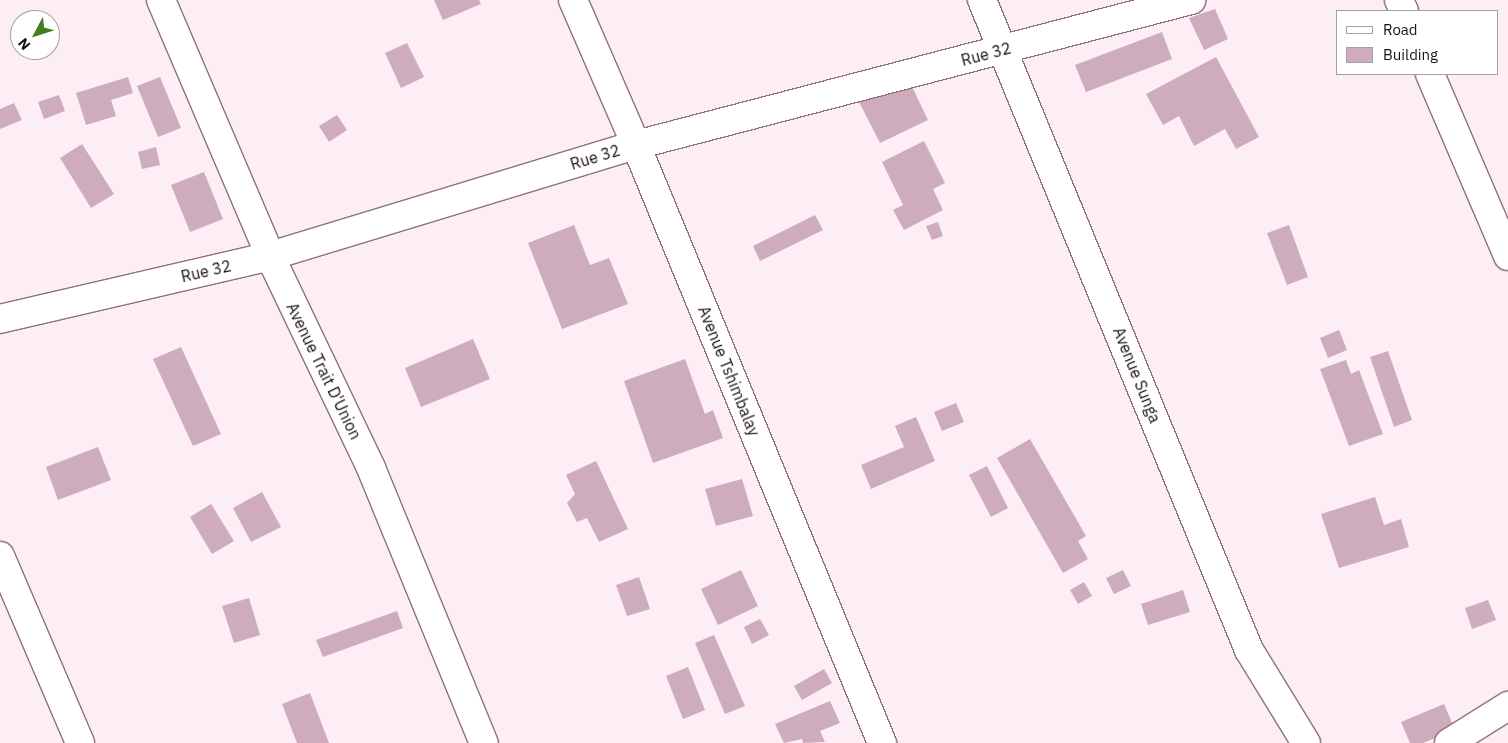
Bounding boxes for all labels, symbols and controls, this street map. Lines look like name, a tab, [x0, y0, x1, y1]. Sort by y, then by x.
north arrow	[10, 10, 60, 60]
legend	[1336, 10, 1498, 75]
text: Road	[1383, 20, 1418, 39]
text: N	[14, 34, 34, 54]
street label: Rue 32	[959, 38, 1013, 70]
text: Building	[1383, 45, 1438, 64]
street label: Rue 32	[568, 140, 622, 174]
street label: Rue 32	[179, 256, 233, 286]
street label: Avenue Trait D'Union	[283, 299, 365, 443]
street label: Avenue Tshimbalay	[694, 303, 764, 439]
street label: Avenue Sunga	[1109, 324, 1165, 426]

